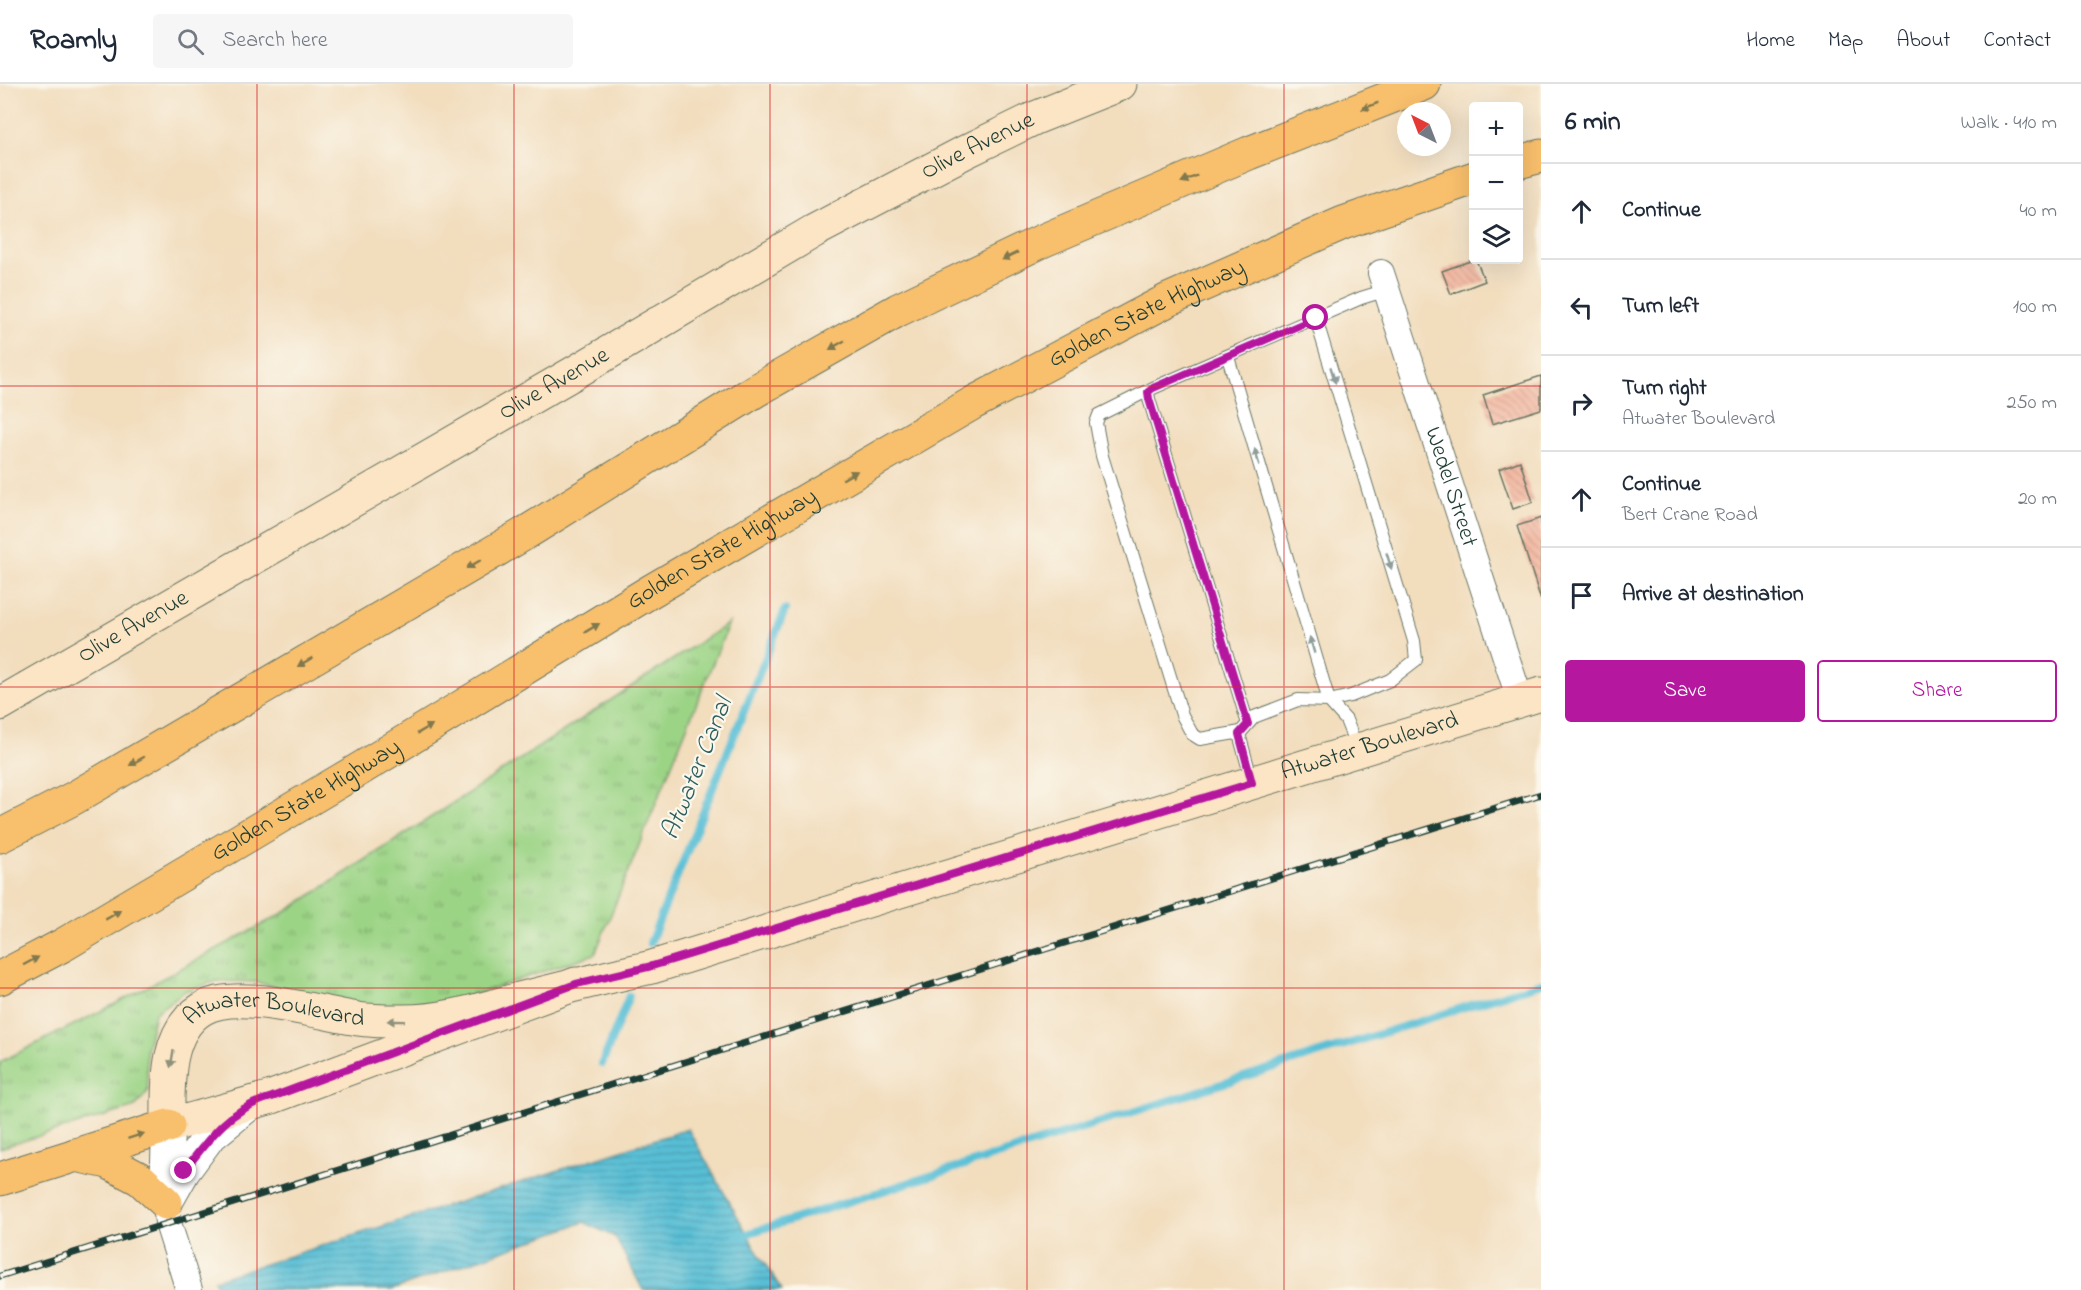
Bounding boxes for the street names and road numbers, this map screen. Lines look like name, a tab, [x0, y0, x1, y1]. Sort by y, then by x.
street label: Olive Avenue	[915, 103, 1041, 189]
street label: Golden State Highway	[1042, 251, 1251, 378]
street label: Olive Avenue	[492, 338, 616, 430]
street label: Wedel Street	[1415, 422, 1487, 551]
street label: Golden State Highway	[620, 480, 825, 619]
street label: Olive Avenue	[72, 581, 195, 673]
street label: Atwater Boulevard	[1277, 703, 1463, 790]
street label: Golden State Highway	[205, 730, 409, 871]
street label: Atwater Boulevard	[175, 983, 367, 1037]

